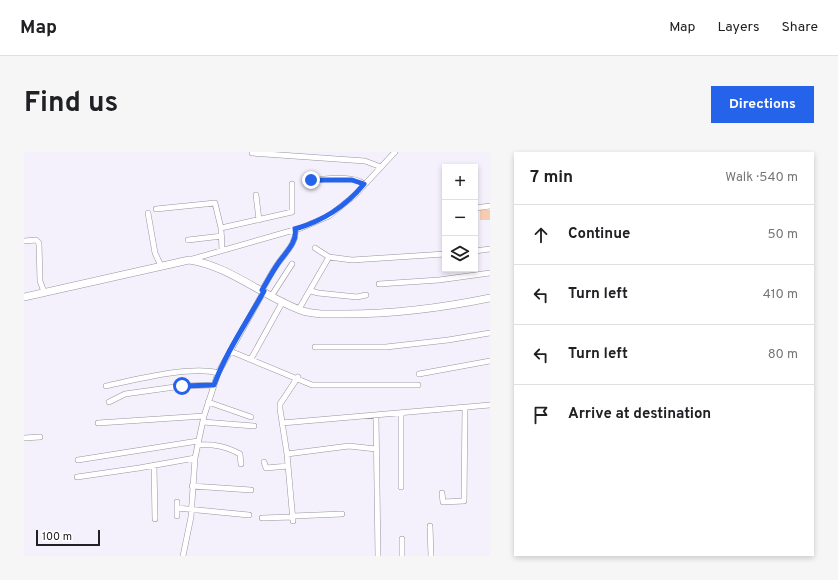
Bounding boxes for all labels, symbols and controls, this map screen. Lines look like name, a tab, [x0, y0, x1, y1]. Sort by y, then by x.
text: Map	[20, 16, 57, 40]
text: Map	[669, 19, 695, 36]
text: Layers	[717, 19, 759, 36]
text: Share	[781, 19, 818, 36]
text: Find us	[24, 86, 118, 122]
button: Directions	[711, 86, 814, 123]
map controls	[442, 164, 478, 272]
button: +	[442, 164, 478, 200]
text: 7 min	[530, 167, 573, 189]
text: Walk · 540 m	[725, 170, 798, 186]
route end	[302, 171, 320, 189]
button: −	[442, 200, 478, 236]
icon: ahead	[530, 224, 552, 246]
text: Continue	[568, 225, 630, 244]
text: 50 m	[768, 227, 798, 243]
button: layers	[442, 236, 478, 272]
icon: left	[530, 284, 552, 306]
text: Turn left	[568, 285, 628, 304]
text: 410 m	[763, 287, 798, 303]
icon: left	[530, 344, 552, 366]
text: Turn left	[568, 345, 628, 364]
text: 80 m	[768, 347, 798, 363]
route start	[173, 377, 191, 395]
icon: arrive	[530, 404, 552, 426]
text: Arrive at destination	[568, 405, 711, 424]
scale bar	[36, 528, 100, 547]
text: 100 m	[42, 530, 72, 544]

